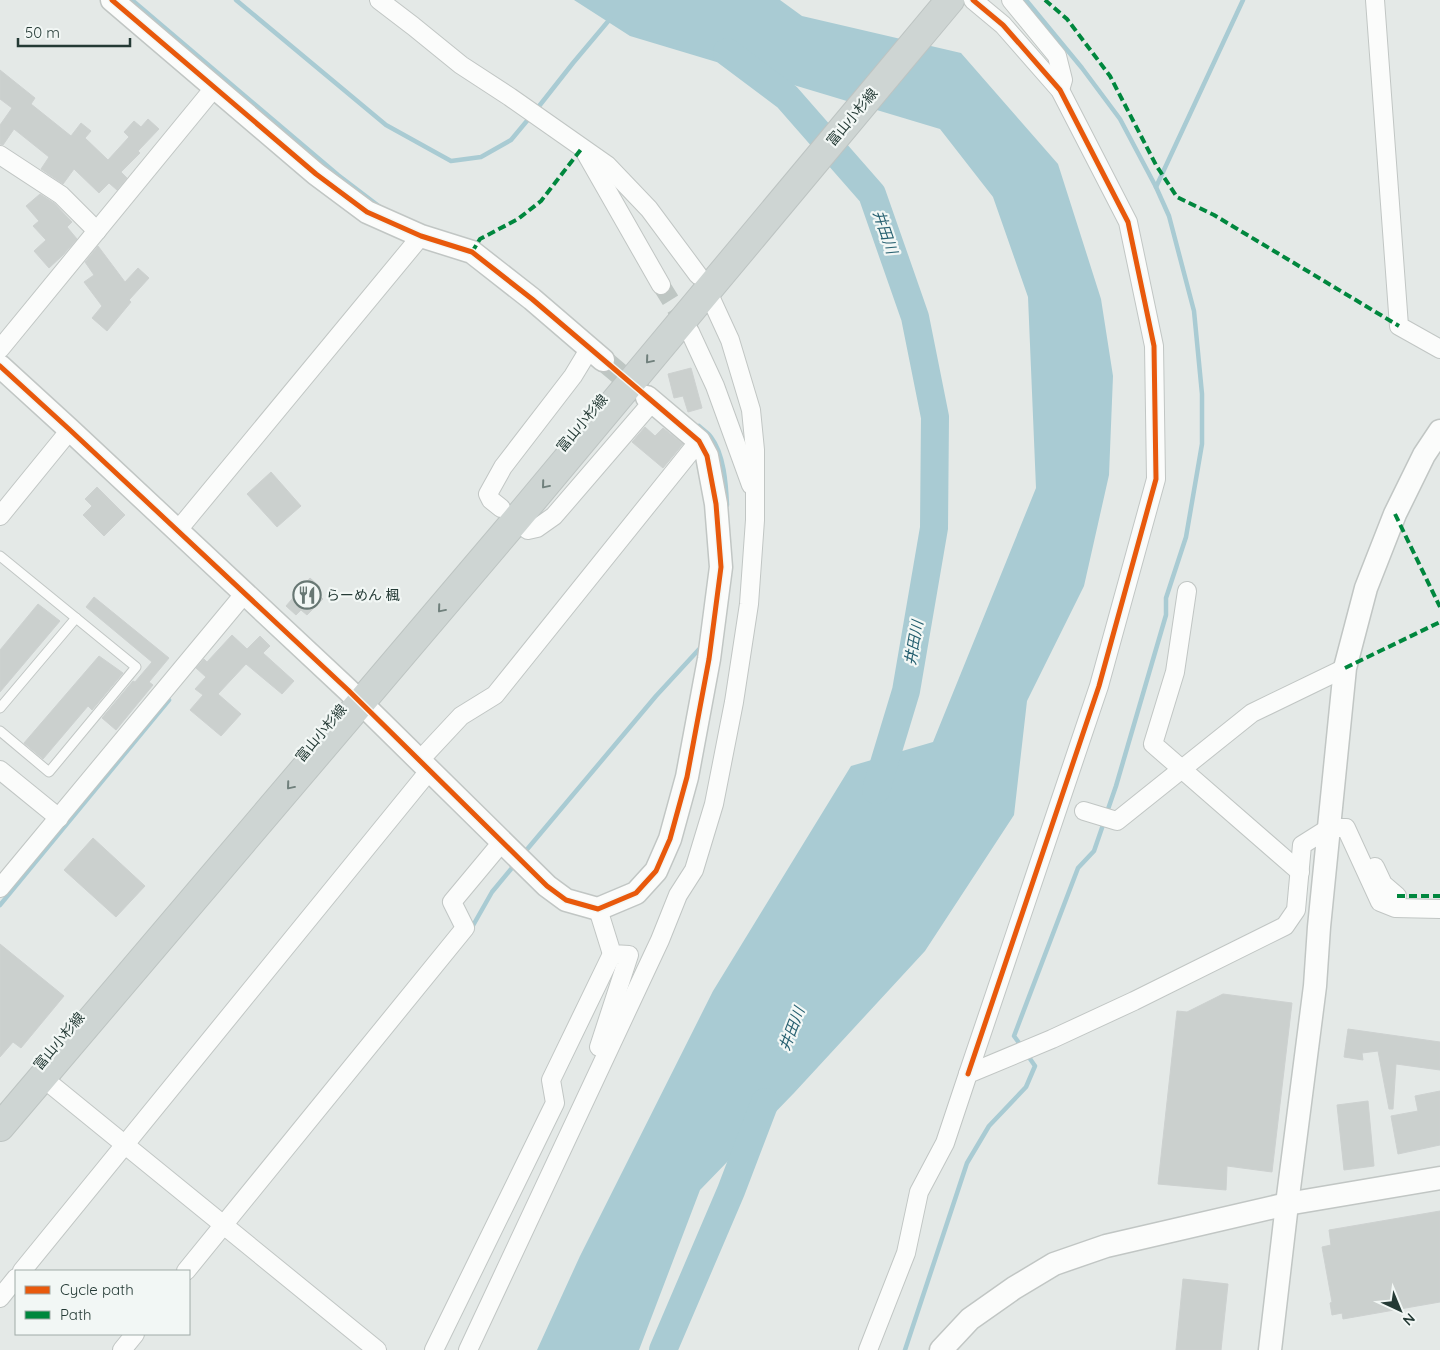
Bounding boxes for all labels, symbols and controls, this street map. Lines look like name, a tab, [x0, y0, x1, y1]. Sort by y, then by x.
scale bar	[18, 15, 130, 47]
text: 50 m	[25, 23, 60, 42]
street label: 富山小杉線	[823, 84, 881, 150]
water label: 井田川	[869, 207, 902, 258]
one-way arrow	[647, 354, 655, 363]
street label: 富山小杉線	[553, 390, 611, 456]
one-way arrow	[542, 479, 551, 488]
restaurant icon: らーめん 楓	[292, 580, 322, 610]
place label: らーめん 楓	[326, 586, 400, 604]
one-way arrow	[438, 603, 446, 612]
water label: 井田川	[900, 617, 927, 667]
street label: 富山小杉線	[292, 700, 350, 766]
one-way arrow	[287, 781, 296, 790]
water label: 井田川	[775, 1003, 809, 1053]
street label: 富山小杉線	[30, 1008, 88, 1074]
legend	[15, 1270, 190, 1335]
text: Cycle path	[60, 1280, 134, 1299]
north arrow	[1375, 1285, 1425, 1335]
text: Path	[60, 1305, 92, 1324]
text: N	[1399, 1309, 1419, 1329]

